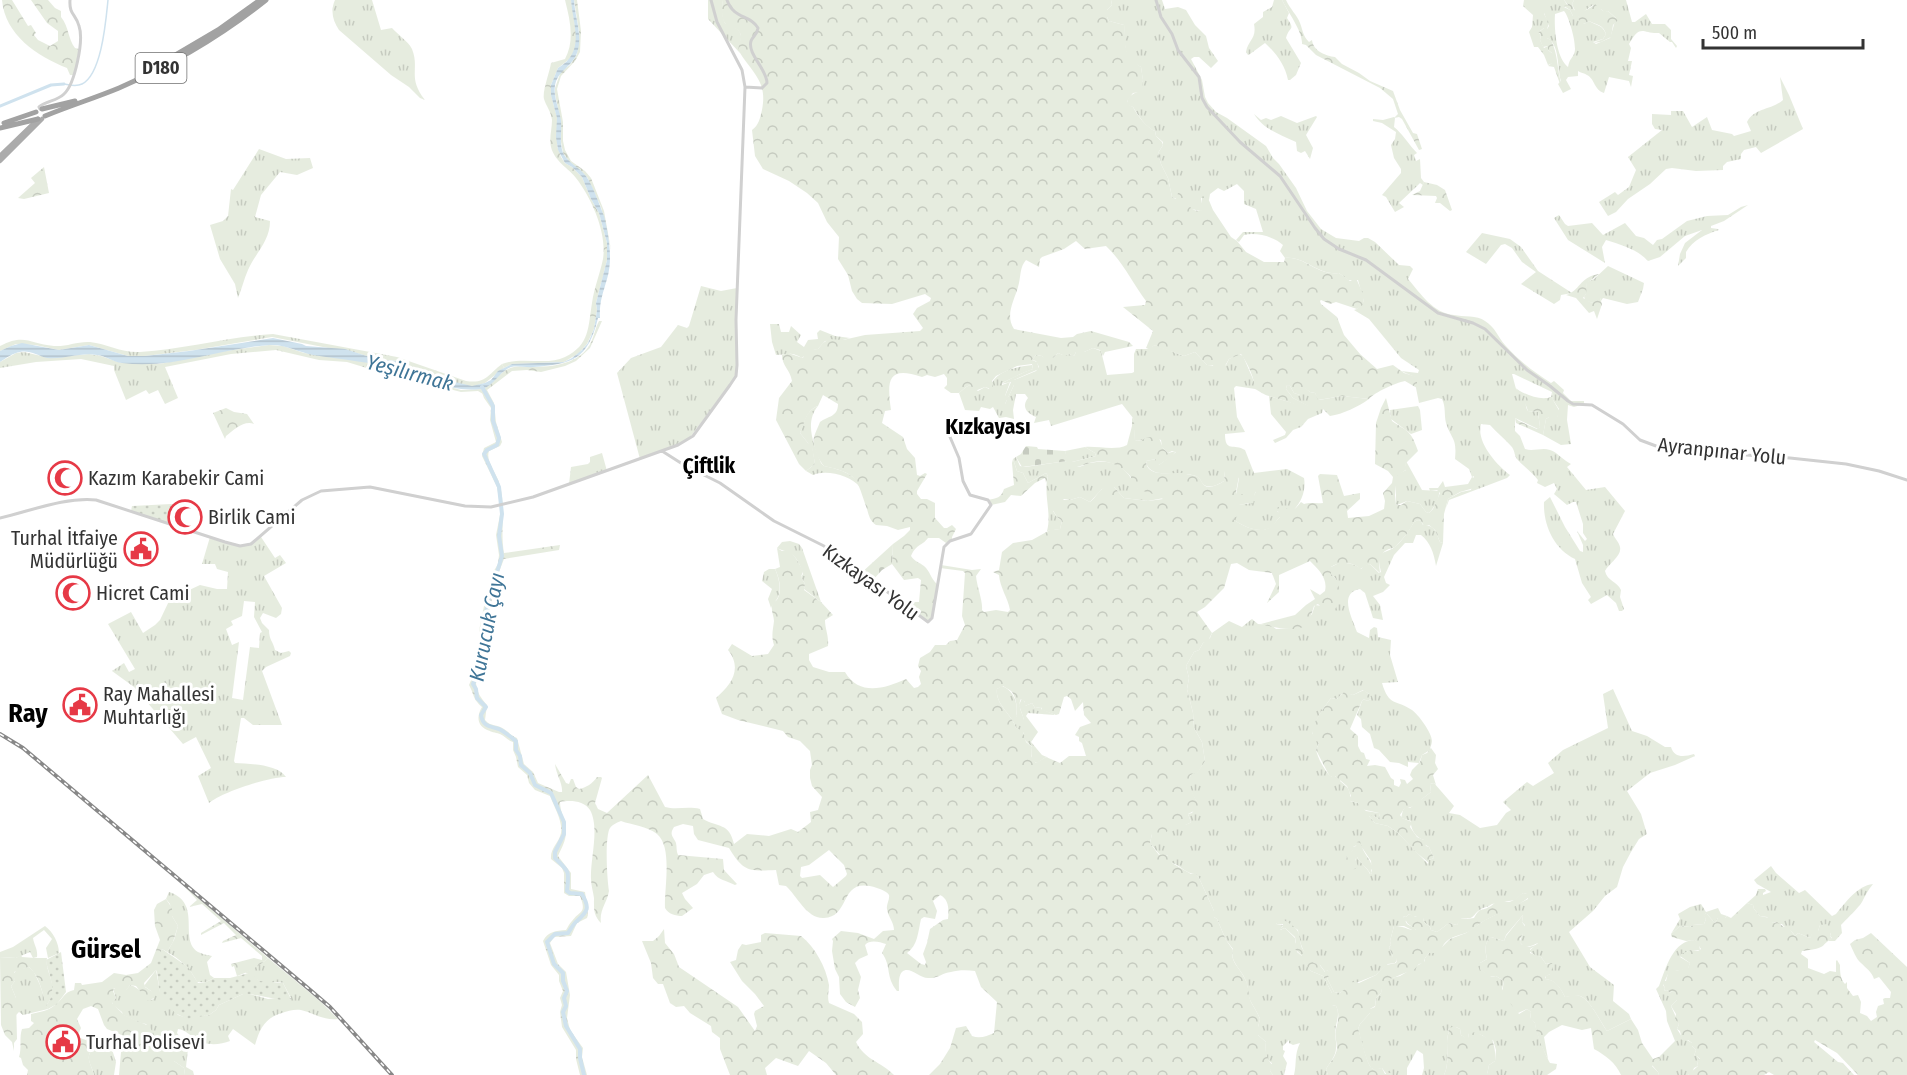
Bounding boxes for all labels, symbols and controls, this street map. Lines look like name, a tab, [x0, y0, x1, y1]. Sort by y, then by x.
scale bar	[1703, 12, 1864, 50]
text: 500 m	[1712, 22, 1757, 44]
road number: D180	[136, 53, 186, 83]
water label: Yeşilırmak	[364, 349, 456, 397]
district label: Kızkayası	[945, 413, 1031, 440]
street label: Ayranpınar Yolu	[1657, 432, 1787, 470]
district label: Çiftlik	[683, 453, 736, 479]
mosque icon: Kazım Karabekir Cami	[47, 460, 83, 496]
place label: Kazım Karabekir Cami	[88, 466, 264, 490]
mosque icon: Birlik Cami	[167, 499, 203, 535]
place label: Birlik Cami	[208, 505, 295, 529]
place label: Turhal İtfaiye Müdürlüğü	[11, 526, 118, 573]
public building icon: Turhal İtfaiye Müdürlüğü	[123, 531, 159, 567]
street label: Kızkayası Yolu	[818, 539, 924, 625]
water label: Kurucuk Çayı	[464, 570, 510, 684]
mosque icon: Hicret Cami	[55, 575, 91, 611]
place label: Hicret Cami	[96, 581, 189, 605]
place label: Ray Mahallesi Muhtarlığı	[103, 682, 215, 729]
public building icon: Ray Mahallesi Muhtarlığı	[62, 687, 98, 723]
district label: Ray	[8, 698, 48, 729]
district label: Gürsel	[71, 934, 142, 965]
public building icon: Turhal Polisevi	[45, 1024, 81, 1060]
place label: Turhal Polisevi	[86, 1030, 205, 1054]

